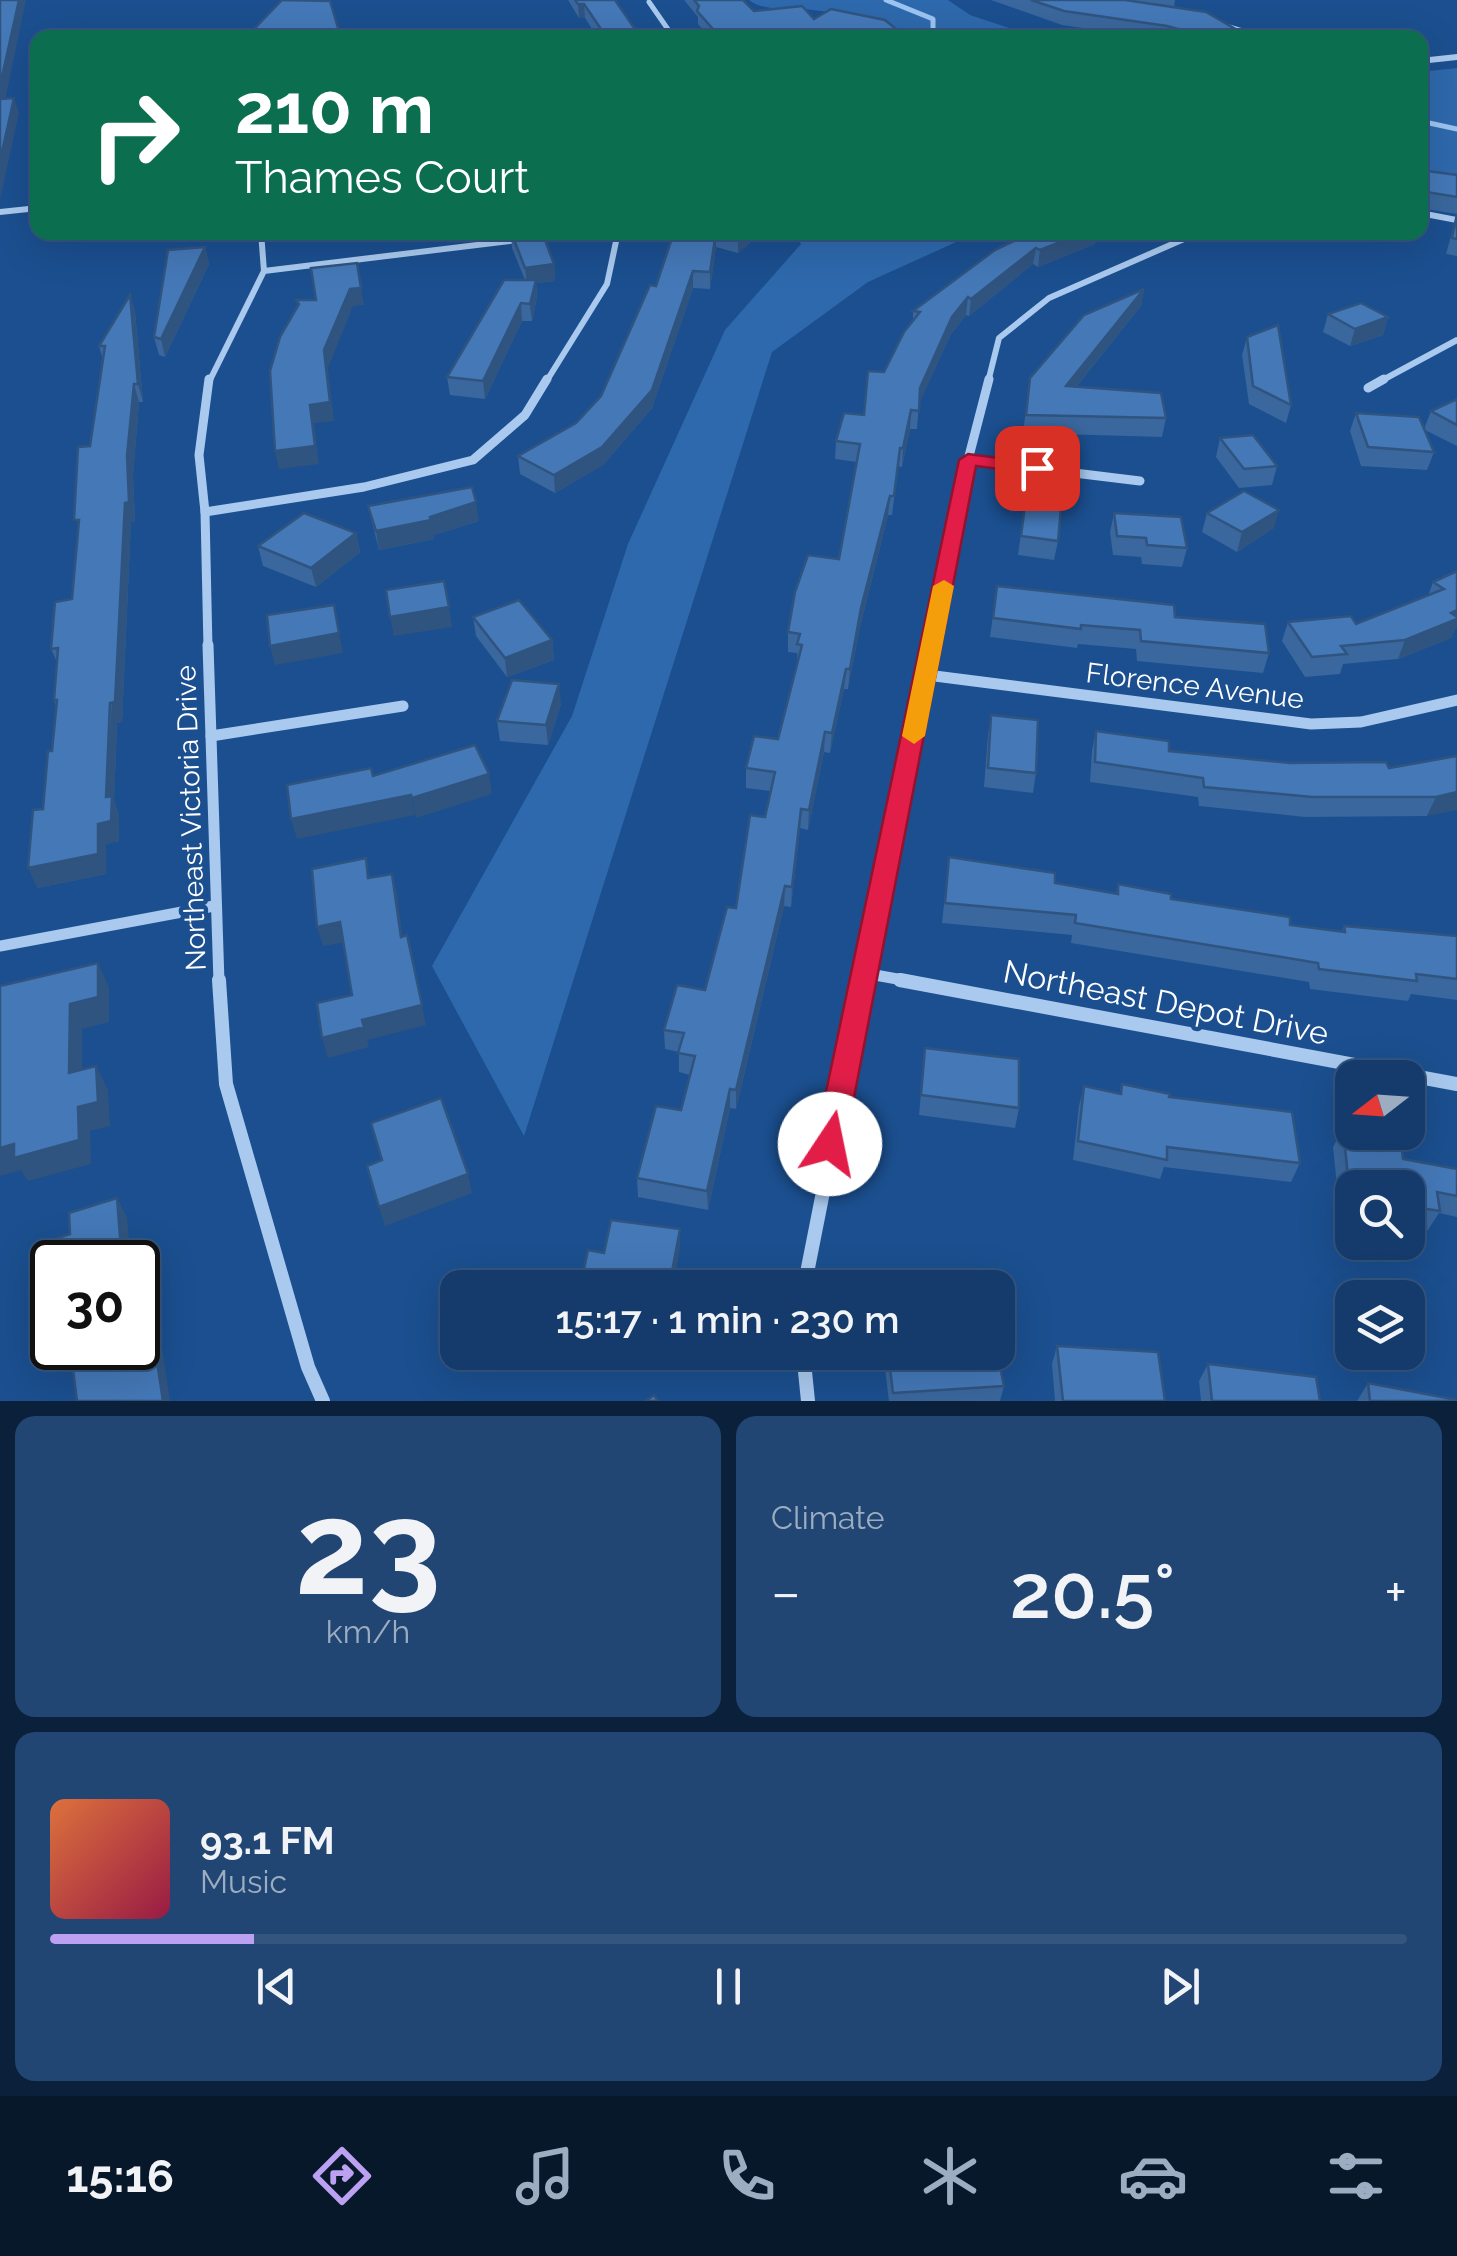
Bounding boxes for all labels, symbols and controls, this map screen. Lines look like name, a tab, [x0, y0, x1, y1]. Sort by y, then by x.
text: 210 m	[235, 67, 434, 149]
icon: right	[70, 70, 200, 200]
text: Thames Court	[235, 151, 529, 204]
pin	[995, 426, 1080, 511]
icon: arrive	[1010, 441, 1065, 496]
street label: Florence Avenue	[1084, 656, 1306, 716]
street label: Northeast Victoria Drive	[169, 665, 213, 971]
street label: Northeast Depot Drive	[1000, 952, 1332, 1052]
north arrow	[1335, 1060, 1425, 1150]
map controls	[1335, 1060, 1425, 1370]
position arrow	[778, 1092, 882, 1196]
button: search	[1335, 1170, 1425, 1260]
speed limit sign: 30	[30, 1240, 160, 1370]
button: layers	[1335, 1280, 1425, 1370]
text: 15:17 · 1 min · 230 m	[556, 1297, 899, 1342]
text: 23	[295, 1472, 441, 1624]
text: Climate	[771, 1499, 885, 1536]
text: 20.5°	[1010, 1547, 1175, 1636]
text: −	[771, 1560, 801, 1625]
text: +	[1384, 1560, 1407, 1625]
text: km/h	[326, 1613, 410, 1650]
text: 93.1 FM	[200, 1818, 335, 1863]
text: Music	[200, 1863, 287, 1900]
icon: previous	[249, 1959, 304, 2014]
icon: pause	[701, 1959, 756, 2014]
icon: next	[1153, 1959, 1208, 2014]
icon: directions	[307, 2141, 377, 2211]
icon: music	[510, 2141, 580, 2211]
icon: phone	[712, 2141, 782, 2211]
icon: climate	[915, 2141, 985, 2211]
icon: car	[1118, 2141, 1188, 2211]
icon: filters	[1321, 2141, 1391, 2211]
text: 15:16	[66, 2150, 174, 2203]

